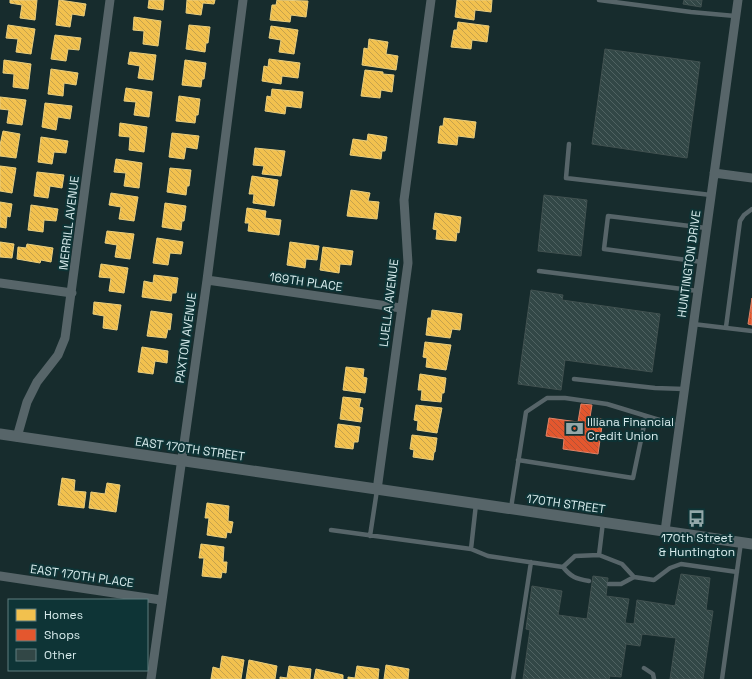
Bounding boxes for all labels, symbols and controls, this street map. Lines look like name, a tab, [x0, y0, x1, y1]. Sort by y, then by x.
street label: MERRILL AVENUE	[55, 175, 83, 271]
street label: HUNTINGTON DRIVE	[674, 209, 704, 318]
street label: LUELLA AVENUE	[376, 258, 402, 348]
street label: 169TH PLACE	[269, 269, 344, 295]
street label: PAXTON AVENUE	[172, 291, 200, 384]
place label: Illiana Financial Credit Union	[587, 414, 674, 444]
bank icon: Illiana Financial Credit Union	[564, 419, 584, 439]
street label: EAST 170TH STREET	[134, 433, 246, 465]
street label: 170TH STREET	[525, 491, 607, 517]
bus stop icon: 170th Street & Huntington	[687, 509, 707, 529]
place label: 170th Street & Huntington	[659, 530, 735, 560]
street label: EAST 170TH PLACE	[29, 561, 135, 591]
legend	[8, 599, 148, 671]
text: Homes	[44, 607, 83, 623]
text: Shops	[44, 627, 80, 643]
text: Other	[44, 647, 77, 663]

